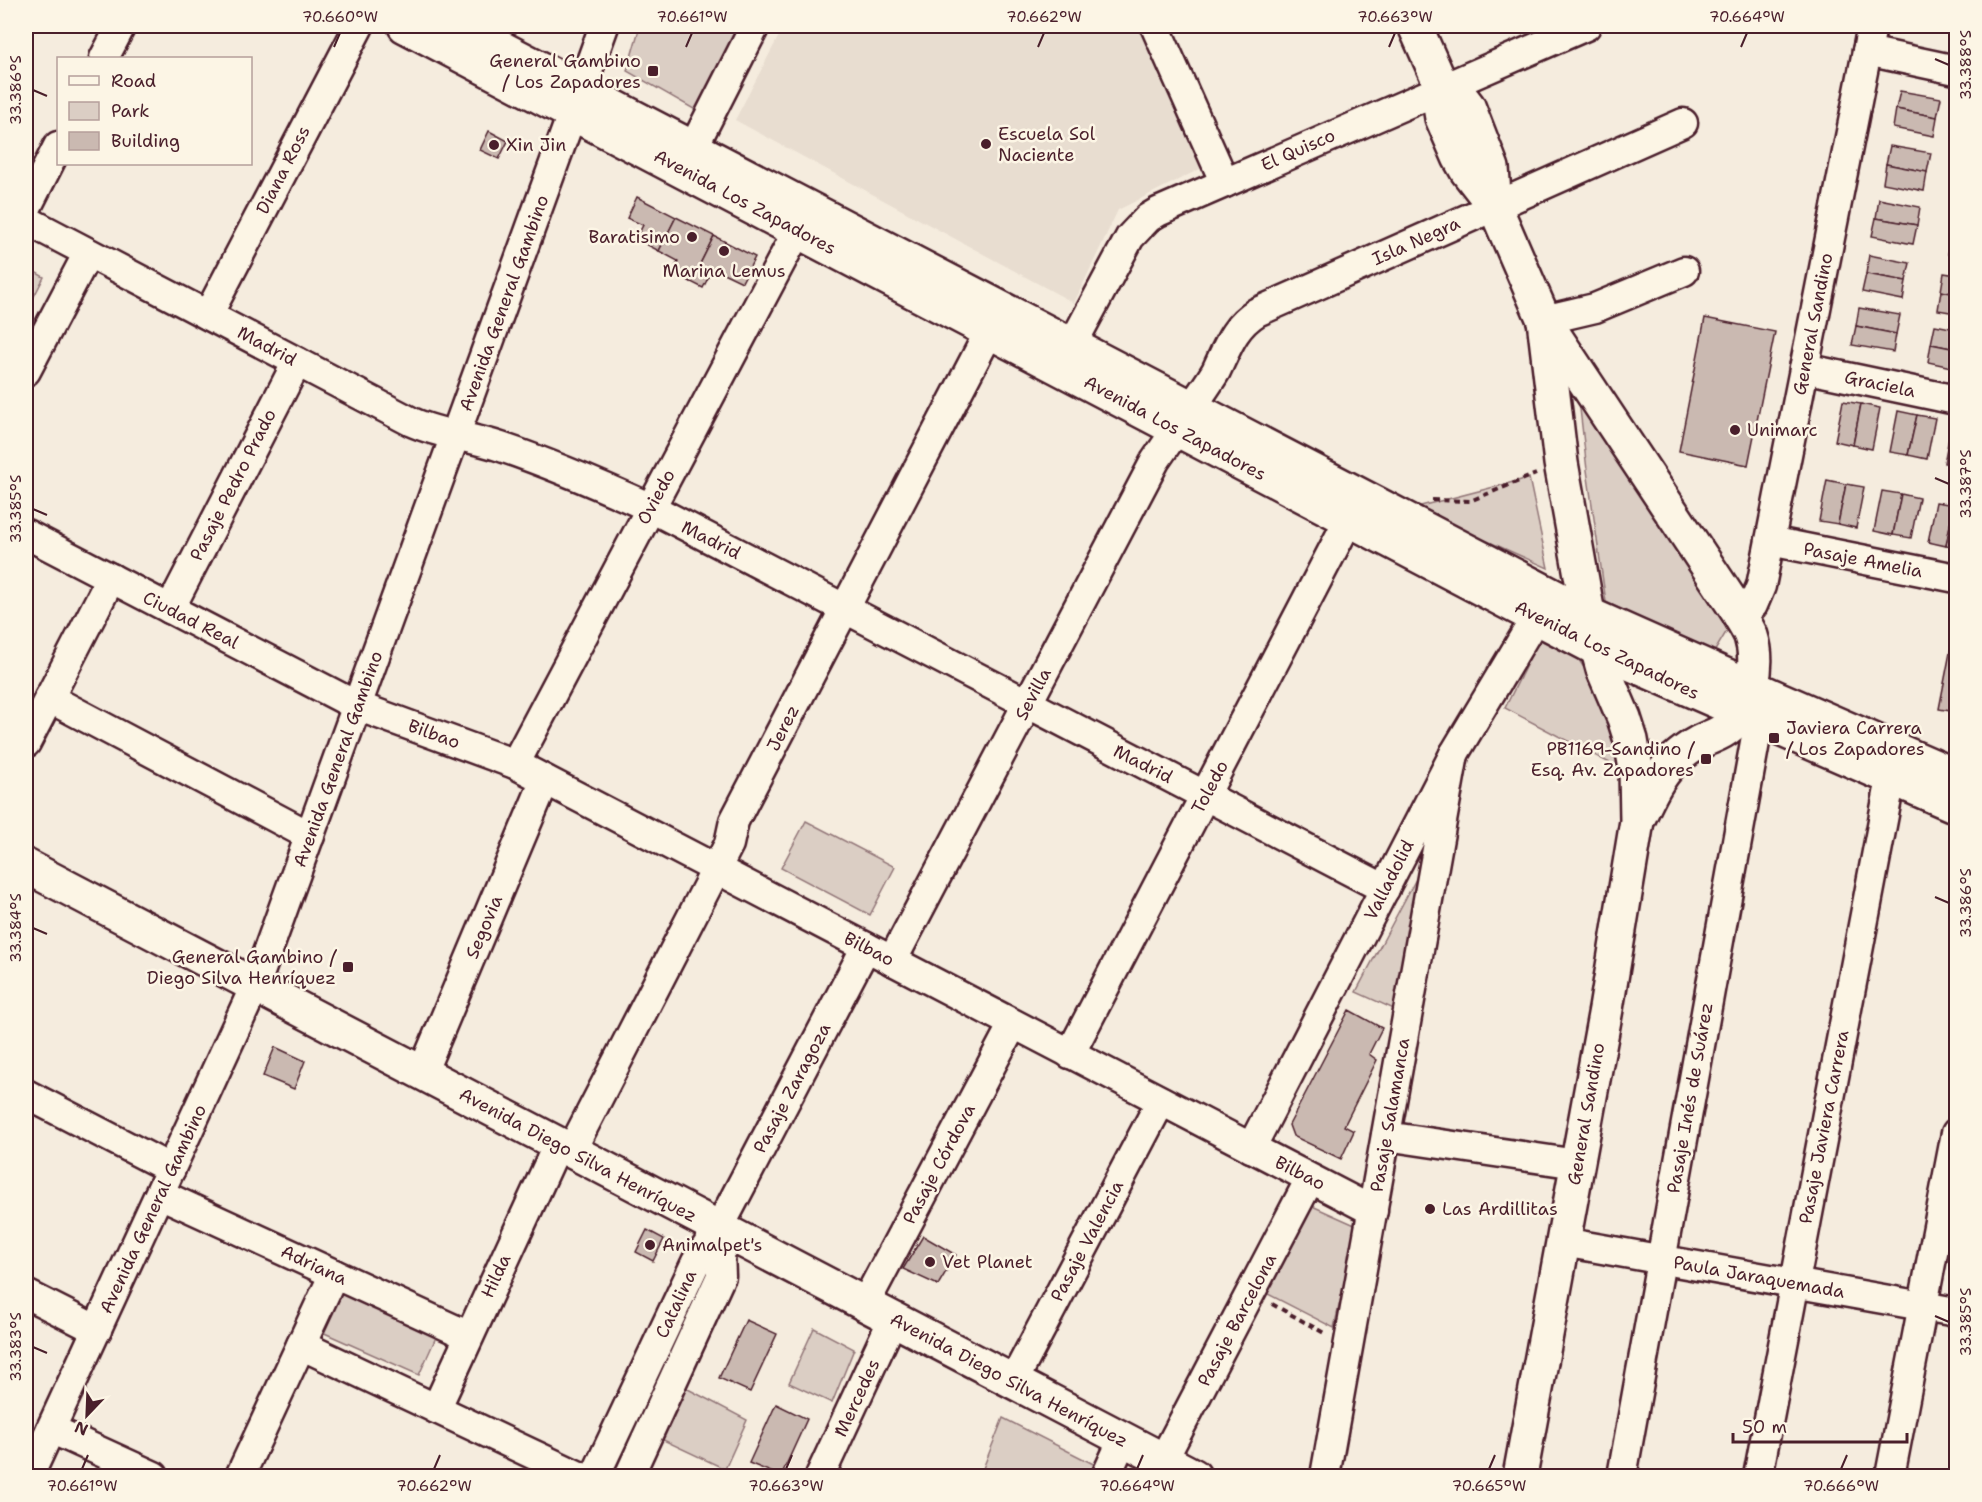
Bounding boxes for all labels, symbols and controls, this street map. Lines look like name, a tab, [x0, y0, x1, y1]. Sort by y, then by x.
text: 70.660°W	[302, 7, 378, 27]
text: 70.661°W	[656, 7, 728, 27]
text: 70.662°W	[1006, 7, 1082, 27]
text: 70.663°W	[1357, 7, 1433, 27]
text: 70.664°W	[1709, 7, 1785, 27]
text: 33.388°S	[1956, 30, 1976, 100]
place label: General Gambino / Los Zapadores	[489, 49, 641, 94]
text: 33.386°S	[6, 55, 26, 125]
legend	[57, 57, 252, 165]
marker: General Gambino / Los Zapadores	[646, 64, 660, 78]
text: Road	[111, 69, 156, 93]
text: Park	[111, 99, 150, 123]
street label: Diana Ross	[250, 122, 316, 218]
place label: Escuela Sol Naciente	[998, 122, 1096, 167]
street label: El Quisco	[1257, 123, 1339, 177]
text: Building	[111, 129, 180, 153]
place label: Xin Jin	[506, 133, 566, 157]
marker: Escuela Sol Naciente	[979, 137, 993, 151]
marker: Xin Jin	[487, 138, 501, 152]
street label: Avenida Los Zapadores	[650, 144, 840, 260]
street label: Avenida General Gambino	[454, 192, 554, 414]
street label: Isla Negra	[1368, 211, 1464, 271]
place label: Baratisimo	[589, 225, 680, 249]
marker: Baratisimo	[685, 230, 699, 244]
marker: Marina Lemus	[717, 244, 731, 258]
street label: General Sandino	[1787, 251, 1839, 397]
place label: Marina Lemus	[662, 259, 786, 283]
street label: Madrid	[233, 320, 301, 372]
street label: Graciela	[1842, 365, 1918, 403]
street label: Avenida Los Zapadores	[1080, 370, 1270, 486]
street label: Pasaje Pedro Prado	[184, 405, 282, 565]
place label: Unimarc	[1747, 418, 1818, 442]
marker: Unimarc	[1728, 423, 1742, 437]
text: 33.387°S	[1956, 449, 1976, 519]
street label: Oviedo	[631, 465, 681, 529]
text: 33.385°S	[6, 475, 26, 543]
street label: Madrid	[677, 515, 745, 565]
street label: Pasaje Amelia	[1801, 537, 1925, 583]
street label: Ciudad Real	[139, 586, 244, 655]
street label: Avenida Los Zapadores	[1511, 595, 1703, 705]
street label: Avenida General Gambino	[288, 648, 388, 870]
street label: Sevilla	[1009, 664, 1057, 724]
street label: Jerez	[761, 701, 805, 755]
street label: Bilbao	[405, 714, 463, 754]
place label: Javiera Carrera / Los Zapadores	[1786, 716, 1925, 761]
marker: Javiera Carrera / Los Zapadores	[1767, 731, 1781, 745]
place label: PB1169-Sandino / Esq. Av. Zapadores	[1531, 737, 1696, 782]
street label: Madrid	[1109, 739, 1177, 789]
marker: PB1169-Sandino / Esq. Av. Zapadores	[1699, 752, 1713, 766]
street label: Toledo	[1186, 756, 1234, 818]
street label: Valladolid	[1359, 836, 1419, 924]
text: 33.386°S	[1956, 868, 1976, 938]
street label: Segovia	[460, 892, 508, 962]
text: 33.384°S	[6, 893, 26, 963]
street label: Bilbao	[840, 926, 898, 972]
place label: General Gambino / Diego Silva Henríquez	[147, 945, 338, 990]
marker: General Gambino / Diego Silva Henríquez	[341, 960, 355, 974]
street label: Pasaje Inés de Suárez	[1661, 1001, 1719, 1195]
street label: Pasaje Zaragoza	[748, 1019, 836, 1157]
street label: Pasaje Javiera Carrera	[1793, 1028, 1855, 1226]
street label: Pasaje Salamanca	[1365, 1036, 1415, 1194]
street label: General Sandino	[1562, 1041, 1610, 1187]
street label: Avenida Diego Silva Henríquez	[455, 1082, 701, 1228]
street label: Avenida General Gambino	[94, 1100, 212, 1318]
street label: Pasaje Córdova	[897, 1100, 981, 1228]
street label: Bilbao	[1271, 1150, 1329, 1196]
street label: Pasaje Valencia	[1045, 1176, 1129, 1306]
place label: Las Ardillitas	[1442, 1197, 1558, 1221]
marker: Las Ardillitas	[1423, 1202, 1437, 1216]
place label: Animalpet's	[662, 1233, 762, 1257]
marker: Animalpet's	[643, 1238, 657, 1252]
street label: Adriana	[277, 1239, 351, 1291]
street label: Pasaje Barcelona	[1192, 1249, 1282, 1391]
street label: Hilda	[475, 1250, 517, 1302]
place label: Vet Planet	[942, 1250, 1033, 1274]
street label: Paula Jaraquemada	[1671, 1250, 1847, 1304]
marker: Vet Planet	[923, 1255, 937, 1269]
street label: Catalina	[650, 1266, 702, 1342]
text: 33.385°S	[1956, 1288, 1976, 1356]
street label: Avenida Diego Silva Henríquez	[886, 1307, 1132, 1453]
text: 33.383°S	[6, 1312, 26, 1382]
street label: Mercedes	[829, 1355, 885, 1441]
north arrow	[57, 1385, 117, 1445]
scale bar	[1733, 1406, 1907, 1444]
text: 50 m	[1742, 1415, 1787, 1439]
text: N	[71, 1416, 91, 1440]
text: 70.661°W	[46, 1476, 118, 1496]
text: 70.662°W	[396, 1476, 472, 1496]
text: 70.663°W	[748, 1476, 824, 1496]
text: 70.664°W	[1099, 1476, 1175, 1496]
text: 70.665°W	[1452, 1476, 1526, 1496]
text: 70.666°W	[1803, 1476, 1879, 1496]

